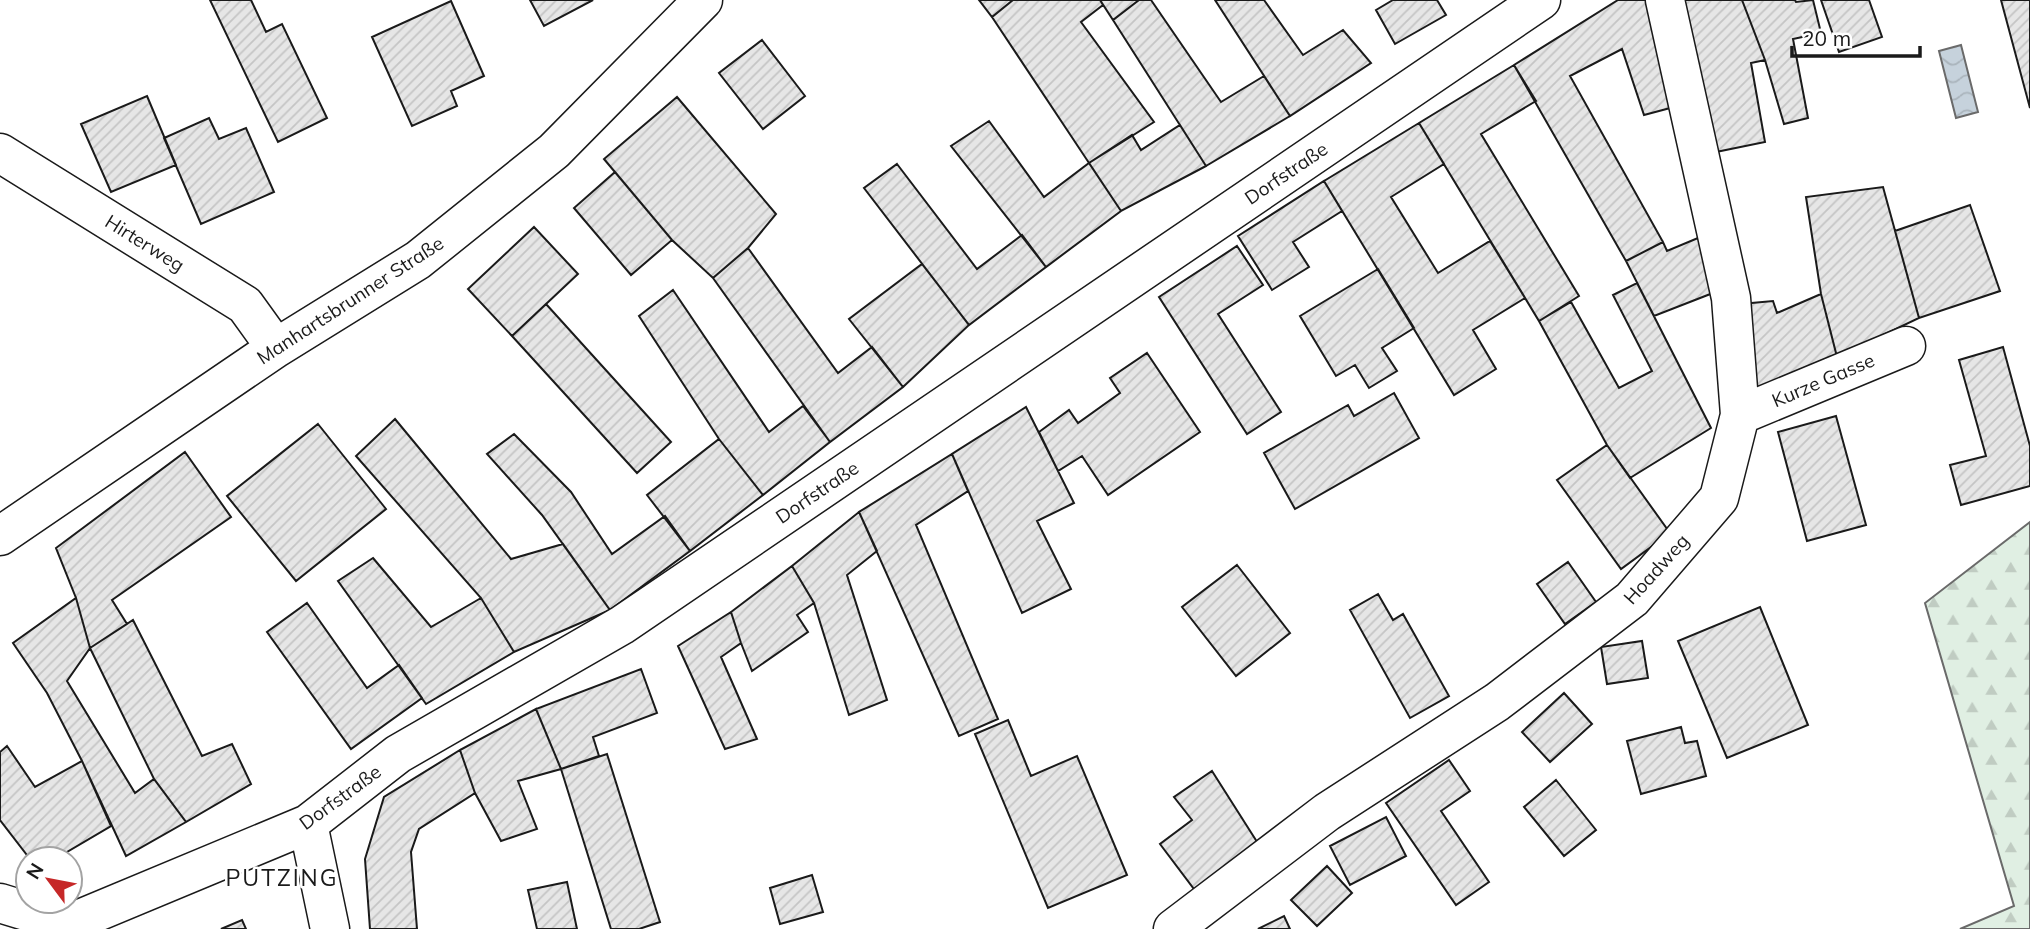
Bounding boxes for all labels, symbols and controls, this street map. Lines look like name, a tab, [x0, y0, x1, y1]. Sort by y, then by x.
scale bar	[1792, 14, 1920, 58]
text: 20 m	[1802, 25, 1851, 51]
street label: Dorfstraße	[1240, 136, 1332, 210]
street label: Hirterweg	[101, 209, 189, 277]
street label: Manhartsbrunner Straße	[252, 231, 448, 369]
street label: Kurze Gasse	[1768, 348, 1878, 412]
street label: Dorfstraße	[771, 455, 863, 529]
street label: Hoadweg	[1618, 529, 1694, 609]
street label: Dorfstraße	[294, 759, 386, 835]
north arrow	[14, 845, 84, 915]
text: N	[21, 859, 49, 883]
district label: PUTZING	[225, 863, 339, 892]

